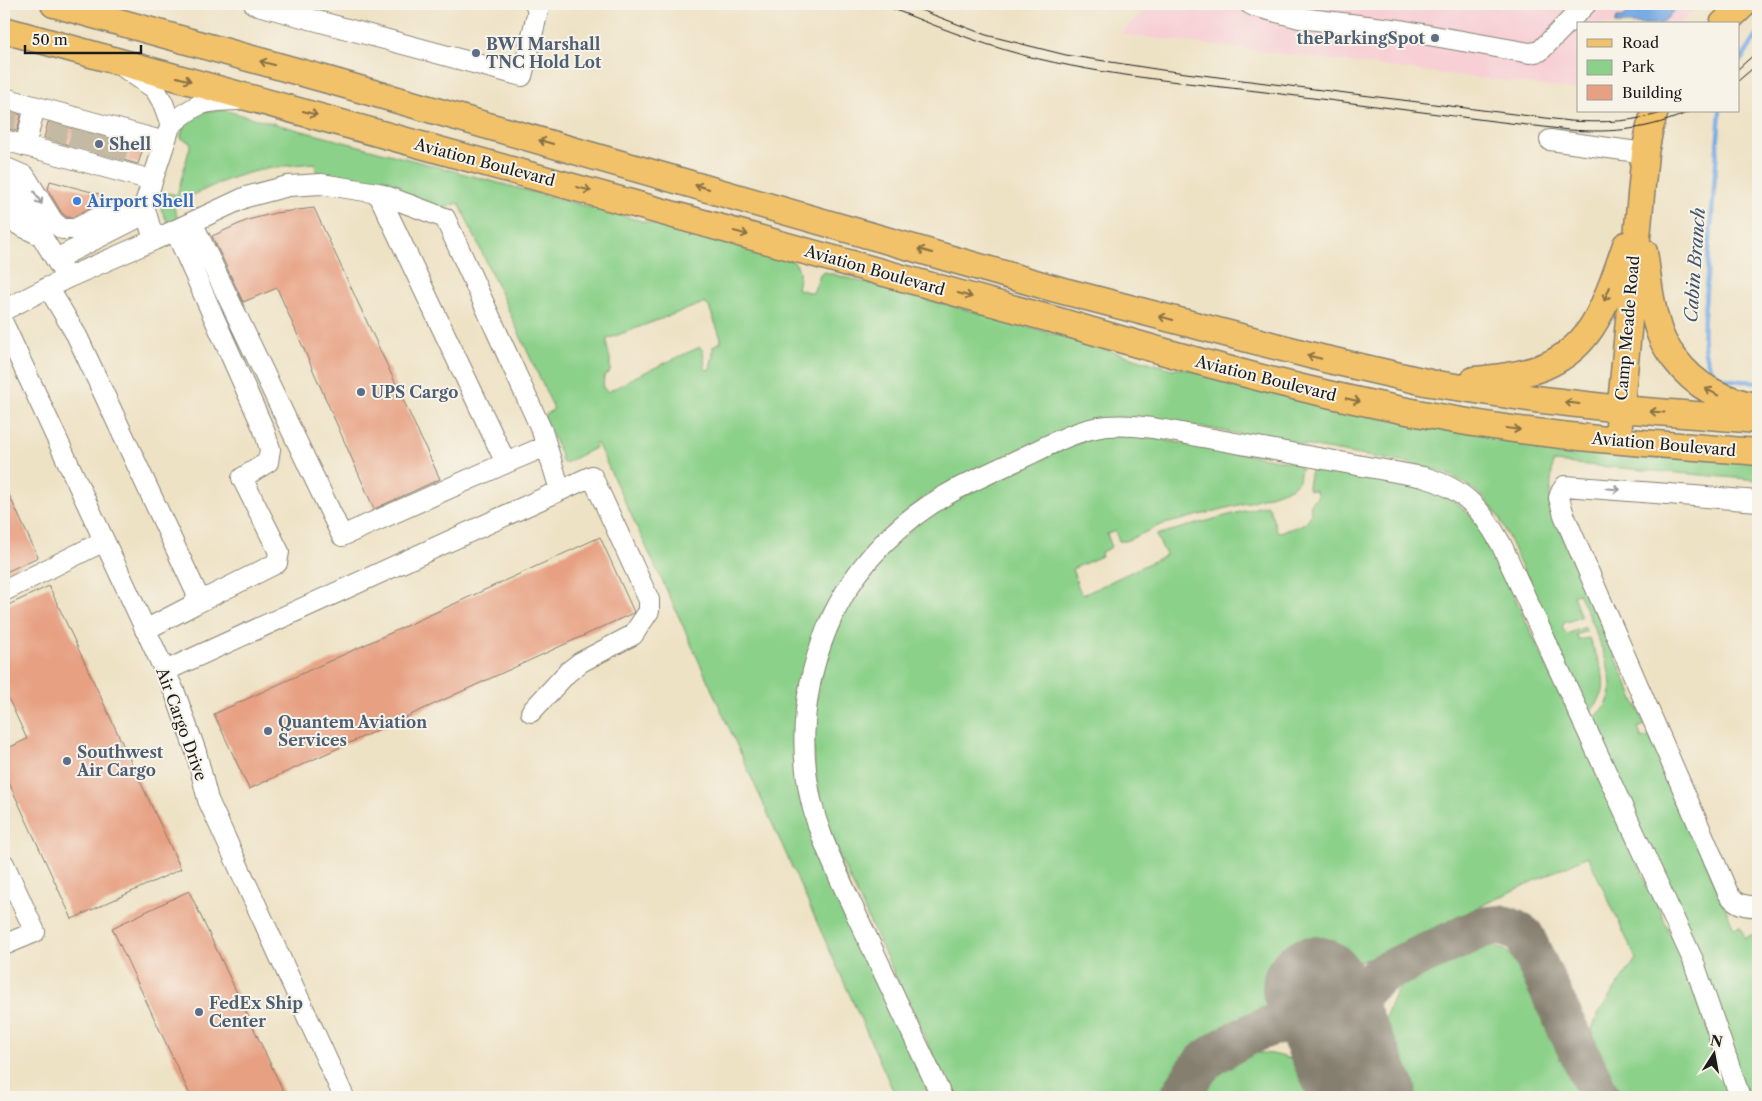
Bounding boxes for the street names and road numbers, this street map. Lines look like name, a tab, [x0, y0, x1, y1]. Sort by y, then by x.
street label: Aviation Boulevard	[412, 133, 558, 190]
street label: Aviation Boulevard	[802, 240, 948, 300]
street label: Camp Meade Road	[1611, 254, 1643, 401]
street label: Aviation Boulevard	[1192, 351, 1339, 405]
street label: Aviation Boulevard	[1590, 428, 1737, 460]
street label: Air Cargo Drive	[152, 664, 212, 783]

